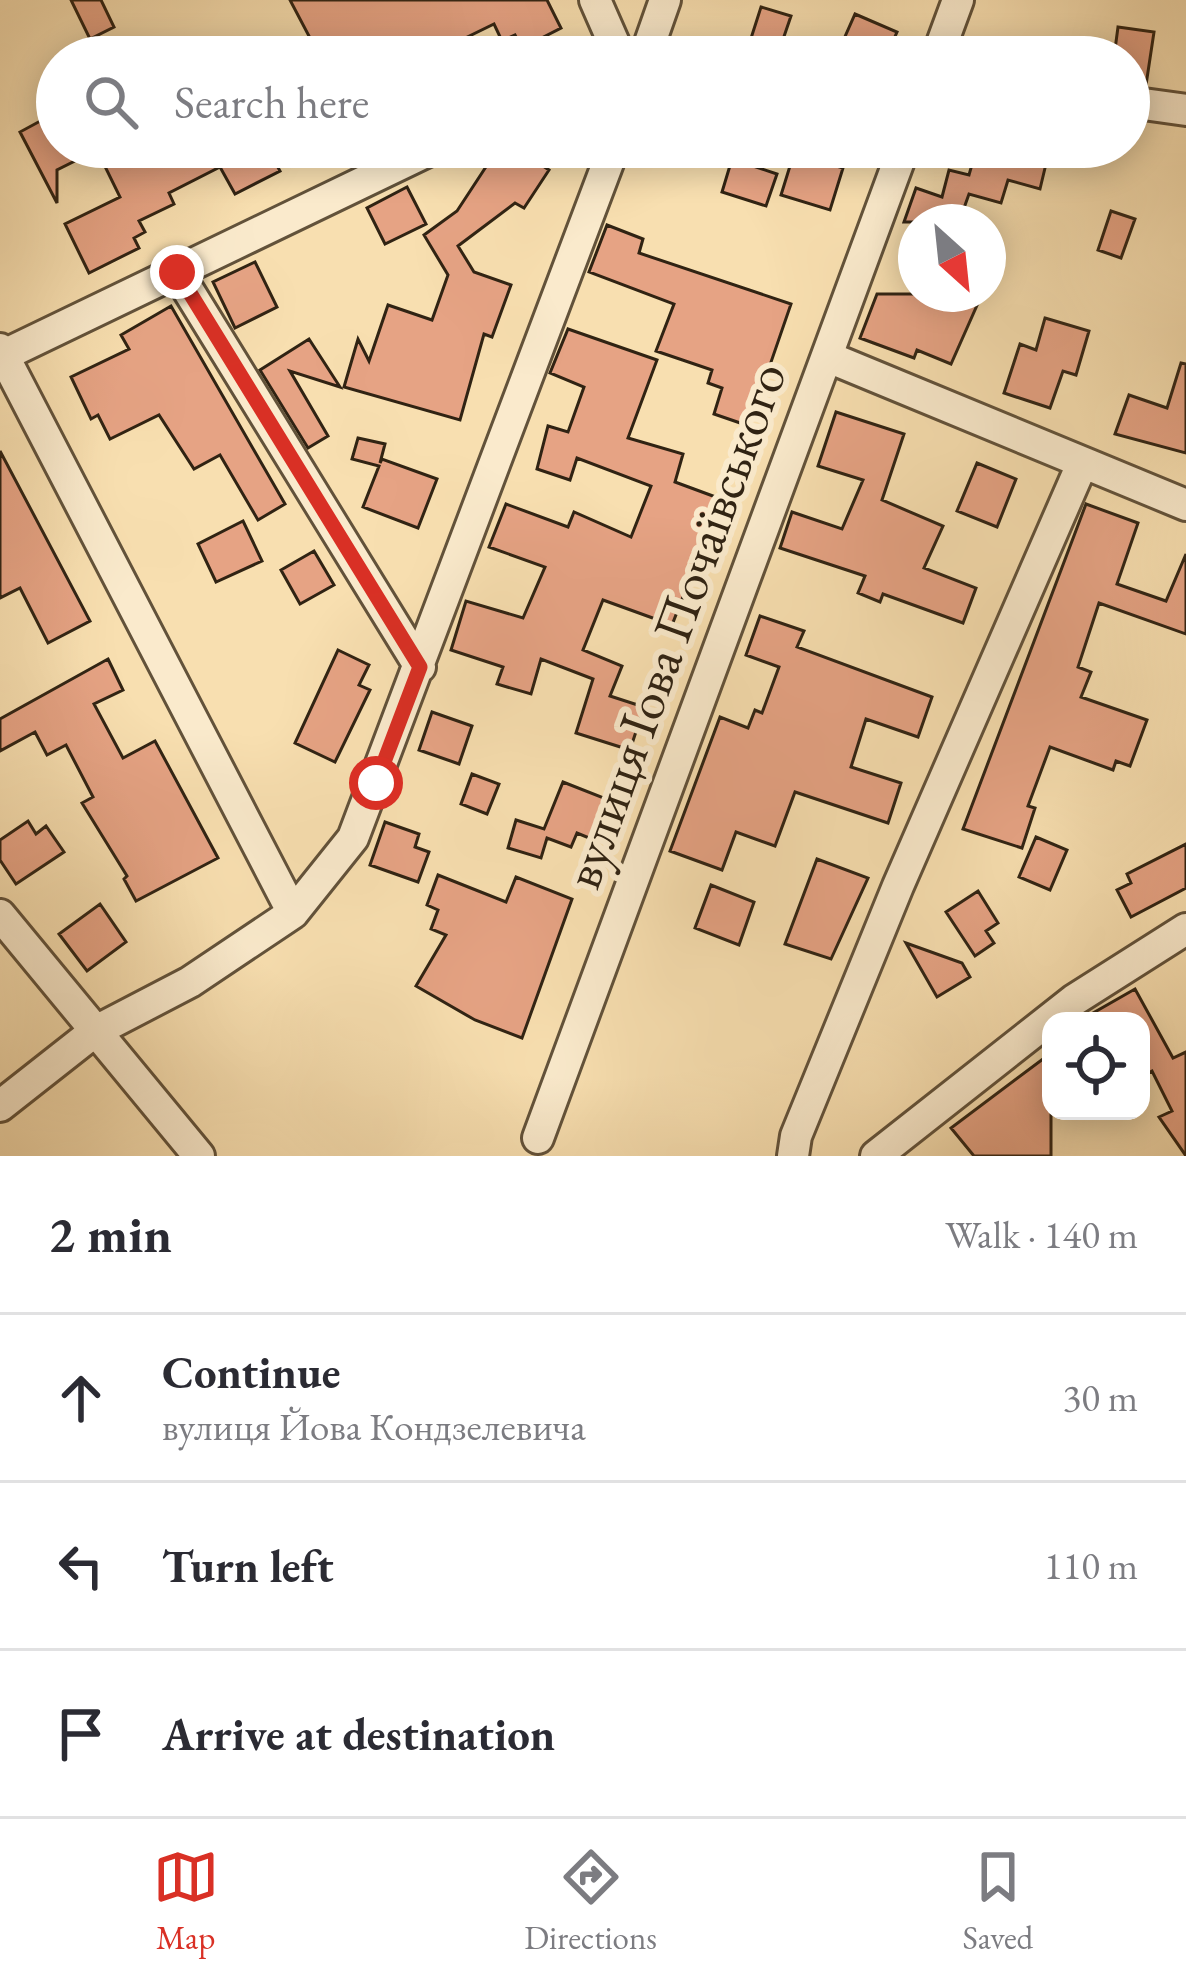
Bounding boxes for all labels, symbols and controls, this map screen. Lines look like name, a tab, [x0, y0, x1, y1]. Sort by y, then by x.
search box	[36, 36, 1150, 168]
icon: search	[78, 69, 144, 135]
text: Search here	[174, 73, 369, 131]
north arrow	[898, 204, 1006, 312]
route end	[150, 245, 204, 299]
street label: вулиця Іова Почаївського	[546, 352, 802, 898]
route start	[349, 756, 403, 810]
map controls	[1042, 1012, 1150, 1120]
button: locate	[1042, 1012, 1150, 1120]
text: 2 min	[48, 1201, 172, 1267]
text: Walk · 140 m	[945, 1209, 1138, 1260]
text: Continue	[162, 1343, 340, 1401]
icon: ahead	[48, 1365, 114, 1431]
text: 30 m	[1062, 1372, 1138, 1423]
text: вулиця Йова Кондзелевича	[162, 1401, 586, 1452]
icon: left	[48, 1533, 114, 1599]
text: Turn left	[162, 1537, 334, 1595]
text: 110 m	[1044, 1540, 1138, 1591]
icon: arrive	[48, 1701, 114, 1767]
text: Arrive at destination	[162, 1705, 555, 1763]
tab: Map	[153, 1844, 219, 1959]
tab: Directions	[524, 1844, 657, 1959]
tab: Saved	[963, 1844, 1033, 1959]

